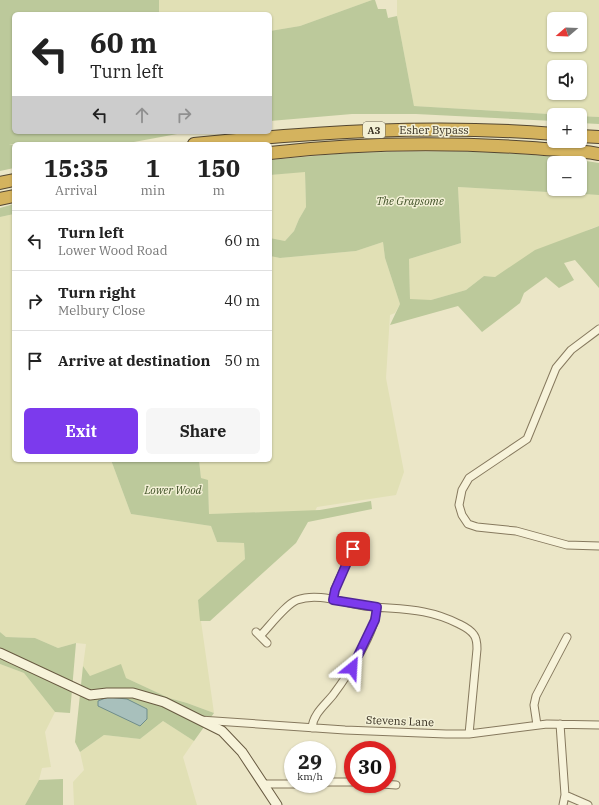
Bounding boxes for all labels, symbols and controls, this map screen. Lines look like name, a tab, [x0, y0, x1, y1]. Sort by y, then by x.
north arrow	[547, 12, 587, 52]
map controls	[547, 12, 587, 196]
text: 60 m	[90, 24, 157, 61]
icon: left	[24, 28, 76, 80]
text: Turn left	[90, 60, 164, 83]
button: sound	[547, 60, 587, 100]
icon: left	[89, 104, 111, 126]
icon: ahead	[131, 104, 153, 126]
icon: right	[173, 104, 195, 126]
button: +	[547, 108, 587, 148]
road number: A3	[363, 122, 385, 138]
street label: Esher Bypass	[399, 123, 469, 137]
text: 15:35	[44, 152, 109, 184]
text: 1	[146, 152, 160, 184]
text: 150	[197, 152, 240, 184]
button: −	[547, 156, 587, 196]
text: Arrival	[55, 182, 97, 199]
text: min	[140, 182, 165, 199]
text: m	[212, 182, 225, 199]
park label: The Grapsome	[376, 194, 444, 208]
text: Turn left	[58, 223, 124, 242]
icon: left	[24, 230, 46, 252]
text: 60 m	[224, 231, 260, 250]
text: Lower Wood Road	[58, 242, 168, 259]
text: Turn right	[58, 283, 136, 302]
icon: right	[24, 290, 46, 312]
text: 40 m	[224, 291, 260, 310]
text: Melbury Close	[58, 302, 145, 319]
icon: arrive	[24, 350, 46, 372]
text: Arrive at destination	[58, 351, 210, 370]
text: 50 m	[224, 351, 260, 370]
button: Exit	[24, 408, 138, 454]
button: Share	[146, 408, 260, 454]
park label: Lower Wood	[143, 483, 203, 497]
pin	[336, 532, 370, 566]
icon: arrive	[342, 538, 364, 560]
position arrow	[331, 647, 373, 689]
street label: Stevens Lane	[366, 713, 434, 729]
speed limit sign: 30	[344, 741, 396, 793]
text: 29	[298, 748, 322, 775]
text: km/h	[297, 770, 323, 783]

